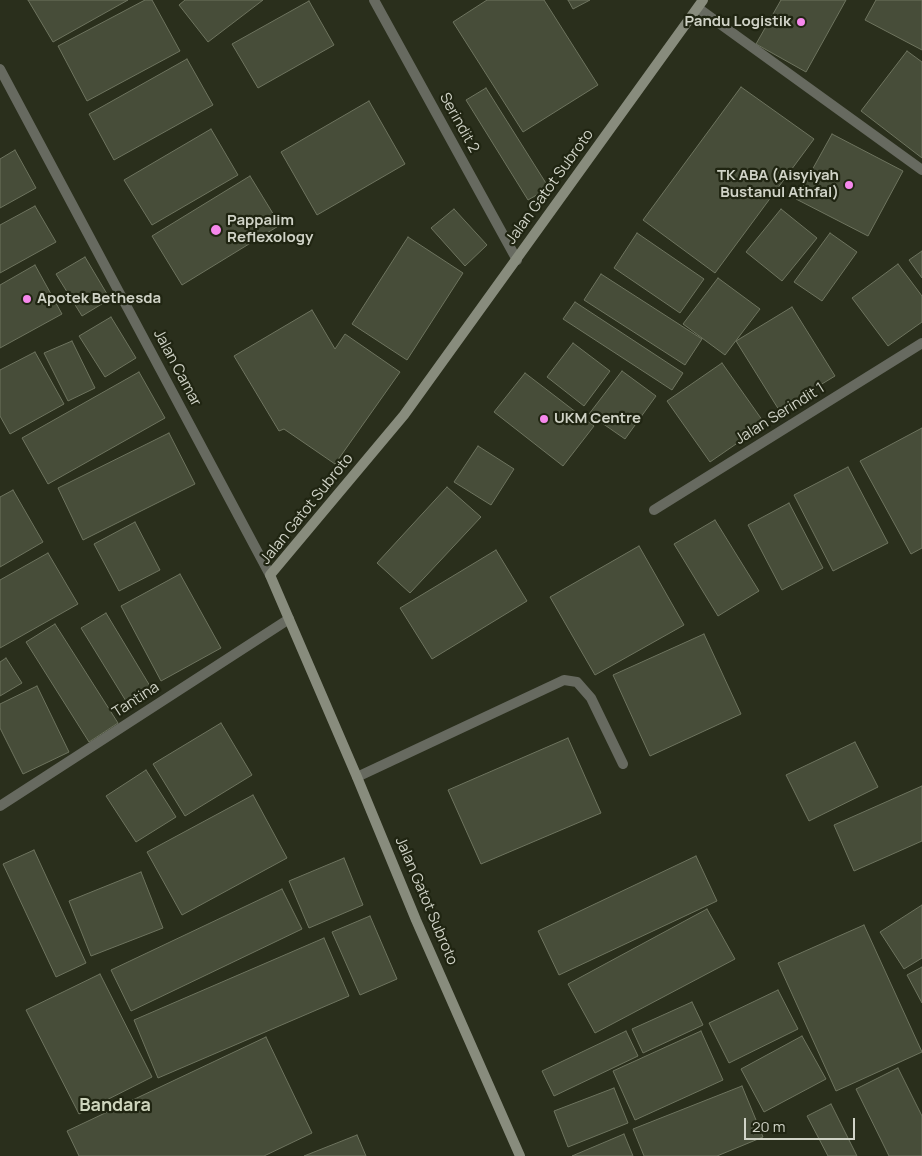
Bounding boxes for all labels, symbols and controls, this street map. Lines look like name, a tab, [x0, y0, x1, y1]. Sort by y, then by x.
place label: Pandu Logistik	[684, 13, 791, 31]
marker: Pandu Logistik	[795, 16, 807, 28]
street label: Serindit 2	[435, 90, 483, 156]
street label: Jalan Gatot Subroto	[502, 126, 598, 248]
place label: TK ABA (Aisyiyah Bustanul Athfal)	[717, 167, 839, 202]
marker: TK ABA (Aisyiyah Bustanul Athfal)	[843, 179, 855, 191]
place label: Pappalim Reflexology	[227, 212, 313, 247]
marker: Pappalim Reflexology	[209, 223, 223, 237]
place label: Apotek Bethesda	[37, 290, 161, 308]
marker: Apotek Bethesda	[21, 293, 33, 305]
street label: Jalan Camar	[149, 326, 205, 410]
street label: Jalan Serindit 1	[732, 379, 828, 449]
place label: UKM Centre	[554, 410, 641, 428]
marker: UKM Centre	[538, 413, 550, 425]
street label: Jalan Gatot Subroto	[257, 450, 357, 568]
street label: Tantina	[109, 678, 163, 722]
street label: Jalan Gatot Subroto	[391, 834, 461, 968]
district label: Bandara	[79, 1095, 151, 1117]
scale bar	[747, 1108, 858, 1140]
text: 20 m	[752, 1116, 785, 1137]

